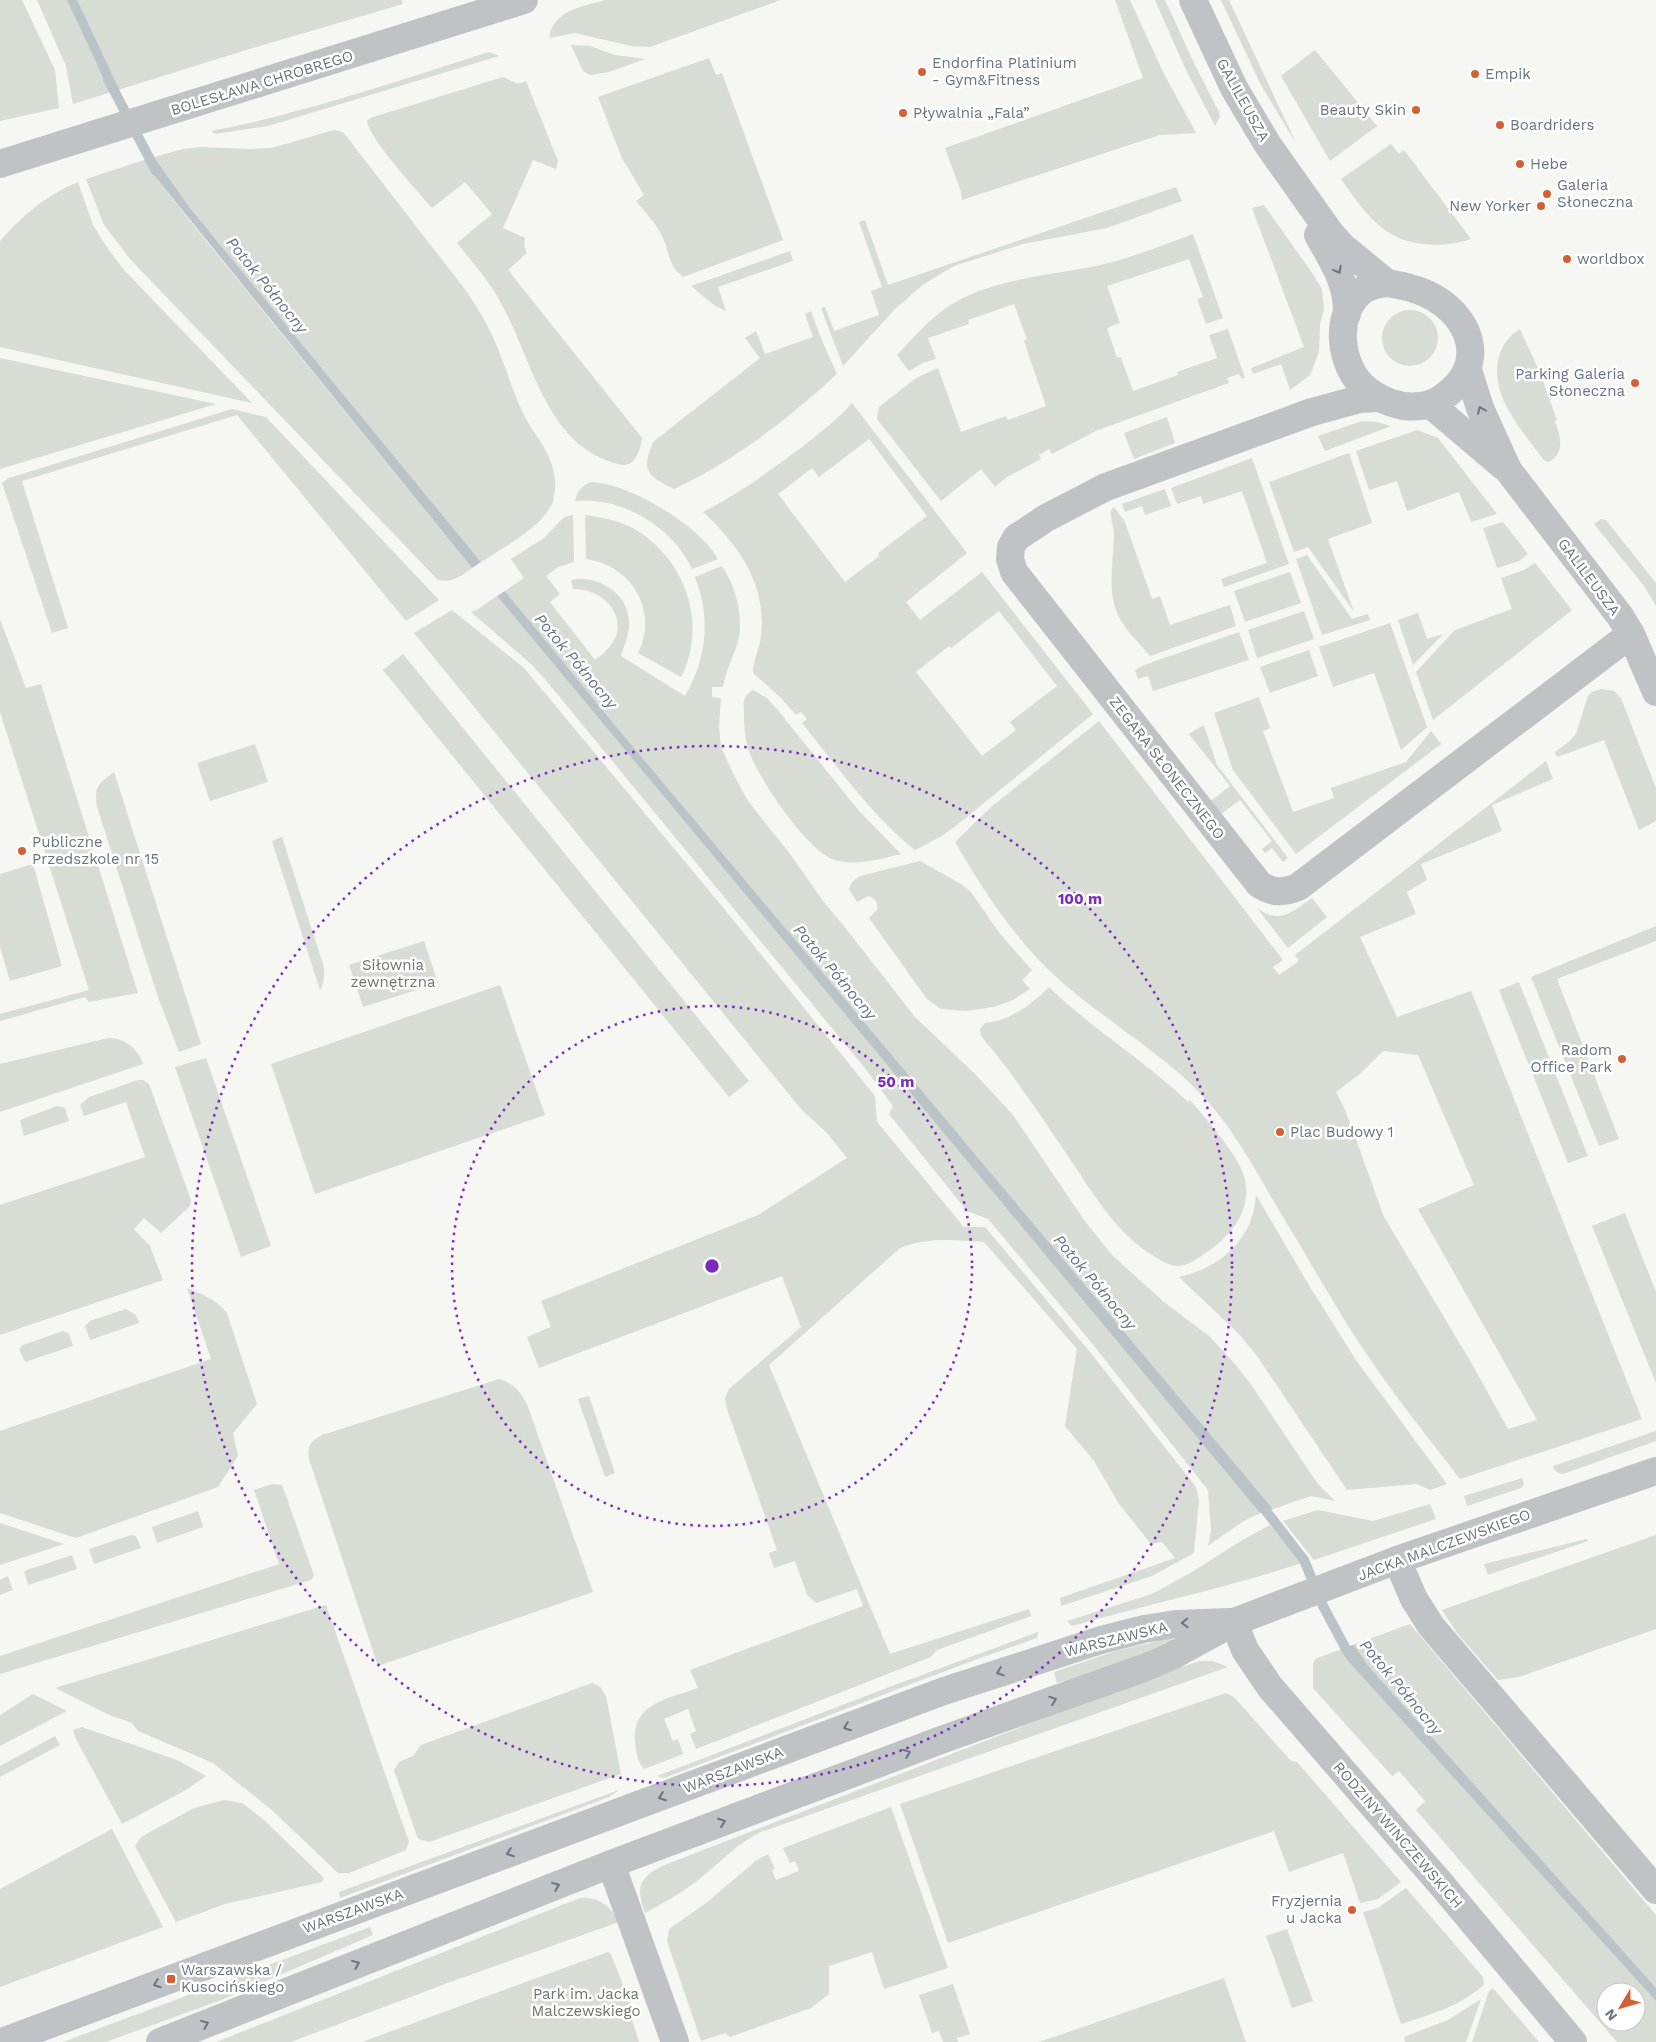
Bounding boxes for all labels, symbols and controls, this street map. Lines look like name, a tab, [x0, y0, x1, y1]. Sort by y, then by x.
street label: BOLESŁAWA CHROBREGO	[169, 47, 355, 119]
place label: Endorfina Platinium - Gym&Fitness	[932, 54, 1077, 89]
street label: GALILEUSZA	[1213, 55, 1273, 145]
place label: Empik	[1485, 65, 1531, 83]
marker: Endorfina Platinium - Gym&Fitness	[916, 66, 928, 78]
marker: Empik	[1469, 68, 1481, 80]
place label: Beauty Skin	[1320, 101, 1406, 119]
place label: Pływalnia „Fala”	[913, 104, 1030, 122]
marker: Beauty Skin	[1410, 104, 1422, 116]
marker: Pływalnia „Fala”	[897, 107, 909, 119]
place label: Boardriders	[1510, 116, 1595, 134]
marker: Boardriders	[1494, 119, 1506, 131]
place label: Hebe	[1530, 155, 1568, 173]
marker: Hebe	[1514, 158, 1526, 170]
place label: Galeria Słoneczna	[1557, 176, 1634, 211]
marker: Galeria Słoneczna	[1541, 188, 1553, 200]
place label: New Yorker	[1449, 197, 1531, 215]
marker: New Yorker	[1535, 200, 1547, 212]
water label: Potok Północny	[222, 233, 312, 338]
place label: worldbox	[1577, 250, 1645, 268]
marker: worldbox	[1561, 253, 1573, 265]
one-way arrow	[1332, 265, 1342, 274]
place label: Parking Galeria Słoneczna	[1515, 365, 1626, 400]
marker: Parking Galeria Słoneczna	[1629, 377, 1641, 389]
one-way arrow	[1477, 406, 1488, 415]
street label: GALILEUSZA	[1554, 535, 1624, 619]
water label: Potok Północny	[531, 610, 622, 713]
street label: ZEGARA SŁONECZNEGO	[1106, 693, 1228, 843]
place label: Publiczne Przedszkole nr 15	[32, 833, 159, 868]
marker: Publiczne Przedszkole nr 15	[16, 845, 28, 857]
text: 100 m	[1058, 890, 1102, 908]
water label: Potok Północny	[790, 921, 881, 1024]
park label: Siłownia zewnętrzna	[351, 956, 436, 991]
place label: Radom Office Park	[1531, 1041, 1612, 1076]
marker: Radom Office Park	[1616, 1053, 1628, 1065]
text: 50 m	[878, 1073, 914, 1091]
place label: Plac Budowy 1	[1290, 1123, 1394, 1141]
marker: Plac Budowy 1	[1274, 1126, 1286, 1138]
water label: Potok Północny	[1050, 1231, 1141, 1334]
centre of rings	[703, 1257, 721, 1275]
street label: JACKA MALCZEWSKIEGO	[1355, 1505, 1533, 1585]
street label: WARSZAWSKA	[1063, 1617, 1170, 1661]
one-way arrow	[1181, 1618, 1189, 1629]
water label: Potok Północny	[1356, 1636, 1447, 1739]
one-way arrow	[996, 1667, 1005, 1677]
one-way arrow	[1049, 1696, 1057, 1706]
one-way arrow	[843, 1721, 852, 1731]
street label: WARSZAWSKA	[680, 1743, 786, 1797]
one-way arrow	[902, 1749, 911, 1759]
street label: RODZINY WINCZEWSKICH	[1330, 1758, 1466, 1912]
one-way arrow	[658, 1791, 667, 1801]
one-way arrow	[717, 1818, 726, 1828]
one-way arrow	[506, 1847, 515, 1857]
one-way arrow	[551, 1882, 560, 1892]
street label: WARSZAWSKA	[300, 1884, 406, 1938]
place label: Fryzjernia u Jacka	[1271, 1892, 1343, 1927]
marker: Fryzjernia u Jacka	[1346, 1904, 1358, 1916]
one-way arrow	[351, 1960, 360, 1970]
place label: Warszawska / Kusocińskiego	[181, 1961, 284, 1996]
marker: Warszawska / Kusocińskiego	[165, 1973, 177, 1985]
one-way arrow	[153, 1978, 162, 1988]
north arrow	[1596, 1982, 1646, 2032]
park label: Park im. Jacka Malczewskiego	[532, 1985, 640, 2020]
text: N	[1601, 2006, 1620, 2024]
one-way arrow	[200, 2020, 209, 2030]

